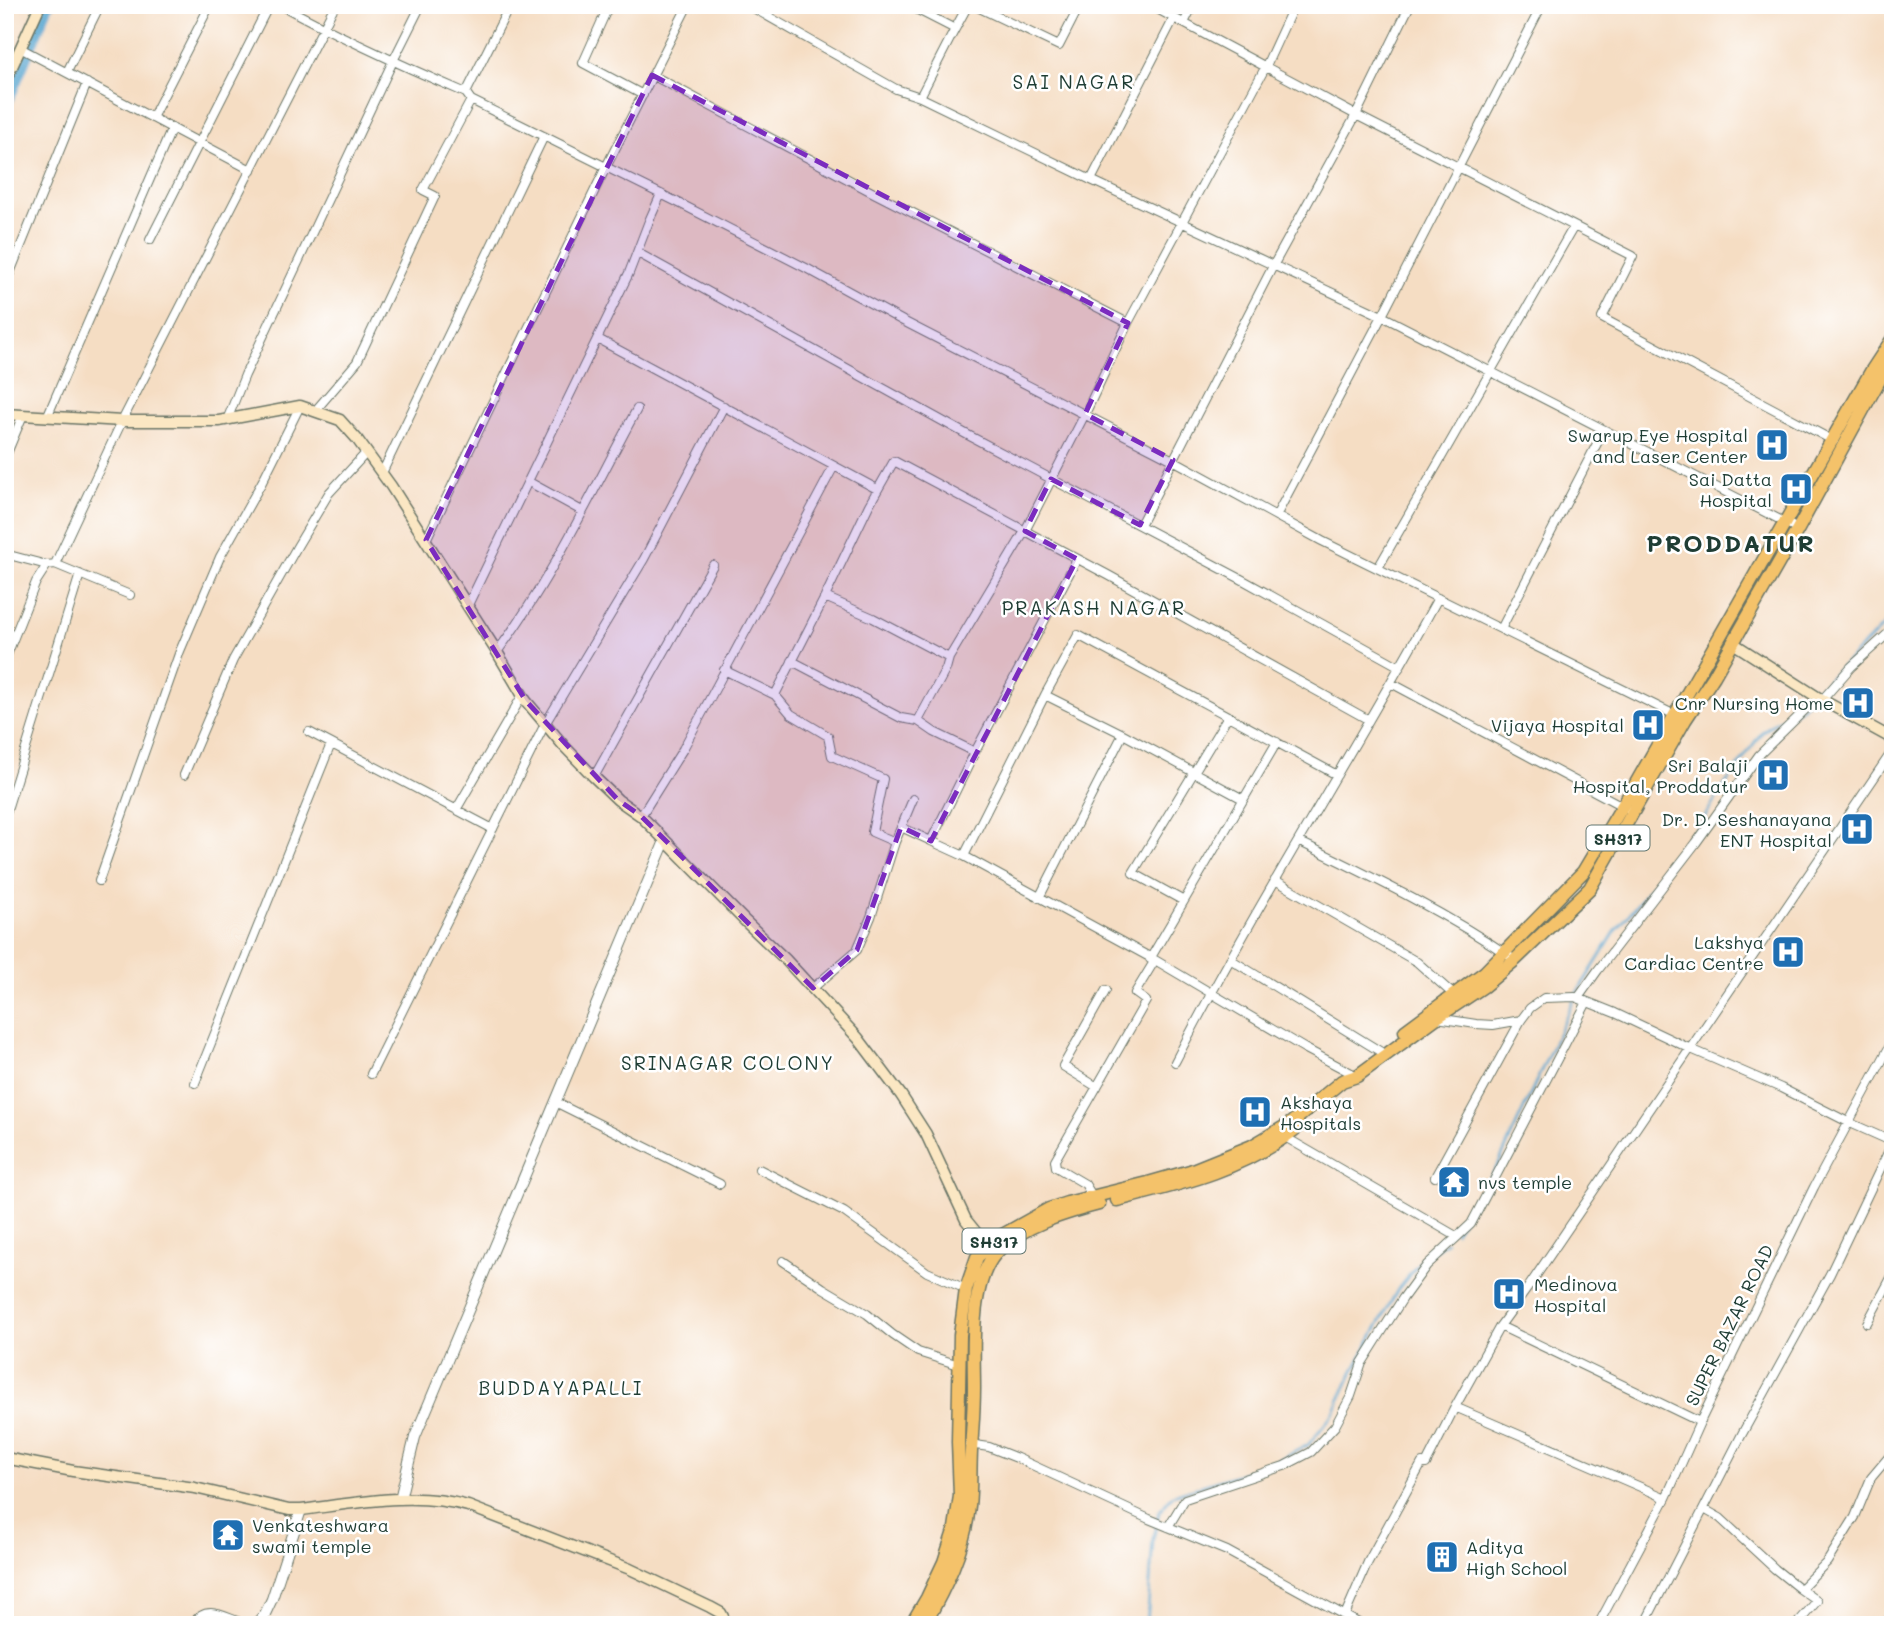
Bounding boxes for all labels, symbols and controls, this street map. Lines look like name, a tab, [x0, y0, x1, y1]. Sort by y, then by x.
district label: SAI NAGAR	[1013, 69, 1135, 94]
place label: Swarup Eye Hospital and Laser Center	[1568, 423, 1748, 468]
hospital icon: Swarup Eye Hospital and Laser Center	[1753, 426, 1791, 464]
place label: Sai Datta Hospital	[1689, 467, 1772, 512]
hospital icon: Sai Datta Hospital	[1777, 470, 1815, 508]
district label: PRODDATUR	[1646, 527, 1816, 558]
district label: PRAKASH NAGAR	[1002, 595, 1186, 620]
hospital icon: Cnr Nursing Home	[1839, 684, 1877, 722]
place label: Cnr Nursing Home	[1675, 691, 1834, 715]
hospital icon: Vijaya Hospital	[1629, 706, 1667, 744]
place label: Vijaya Hospital	[1491, 713, 1624, 737]
place label: Sri Balaji Hospital, Proddatur	[1573, 753, 1748, 798]
hospital icon: Sri Balaji Hospital, Proddatur	[1754, 756, 1792, 794]
place label: Dr. D. Seshanayana ENT Hospital	[1662, 807, 1832, 852]
hospital icon: Dr. D. Seshanayana ENT Hospital	[1838, 810, 1876, 848]
road number: SH317	[1586, 825, 1650, 850]
place label: Lakshya Cardiac Centre	[1624, 930, 1764, 975]
hospital icon: Lakshya Cardiac Centre	[1769, 933, 1807, 971]
district label: SRINAGAR COLONY	[621, 1050, 835, 1075]
place label: Akshaya Hospitals	[1280, 1090, 1361, 1135]
hospital icon: Akshaya Hospitals	[1236, 1093, 1274, 1131]
temple icon: nvs temple	[1435, 1163, 1473, 1201]
place label: nvs temple	[1478, 1170, 1572, 1194]
road number: SH317	[962, 1228, 1026, 1254]
street label: SUPER BAZAR ROAD	[1679, 1240, 1779, 1410]
place label: Medinova Hospital	[1534, 1272, 1618, 1317]
hospital icon: Medinova Hospital	[1490, 1275, 1528, 1313]
district label: BUDDAYAPALLI	[479, 1375, 643, 1400]
place label: Venkateshwara swami temple	[252, 1513, 389, 1558]
temple icon: Venkateshwara swami temple	[209, 1516, 247, 1554]
place label: Aditya High School	[1466, 1535, 1567, 1580]
building icon: Aditya High School	[1423, 1538, 1461, 1576]

